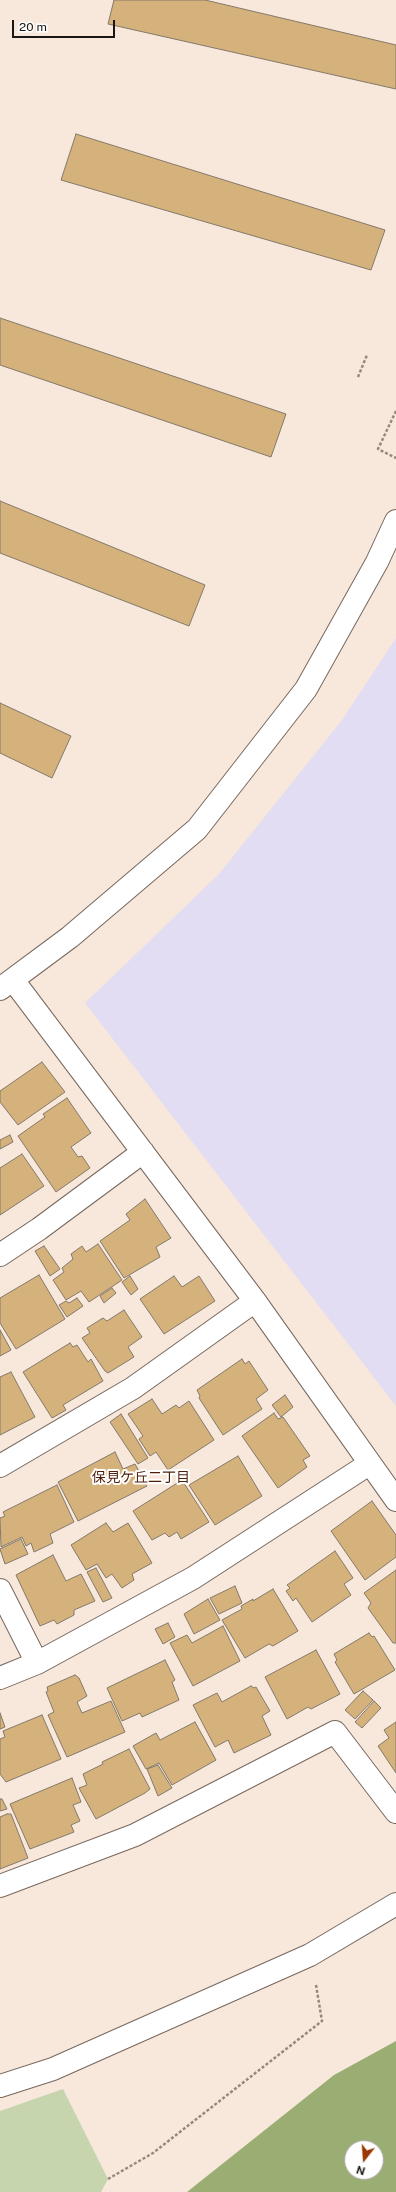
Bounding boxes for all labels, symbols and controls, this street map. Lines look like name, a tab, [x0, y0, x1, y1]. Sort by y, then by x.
scale bar	[14, 12, 117, 38]
text: 20 m	[19, 20, 47, 34]
district label: 保見ケ丘二丁目	[92, 1470, 190, 1486]
north arrow	[344, 2140, 384, 2180]
text: N	[355, 2164, 367, 2178]

